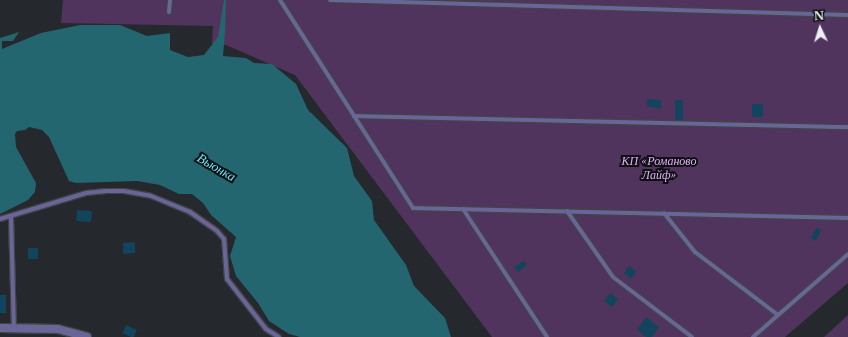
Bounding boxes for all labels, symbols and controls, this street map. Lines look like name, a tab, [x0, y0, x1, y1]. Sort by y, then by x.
north arrow	[800, 8, 840, 48]
text: N	[814, 9, 825, 23]
water label: Вьюнка	[194, 151, 238, 185]
park label: КП «Романово Лайф»	[622, 154, 696, 182]

